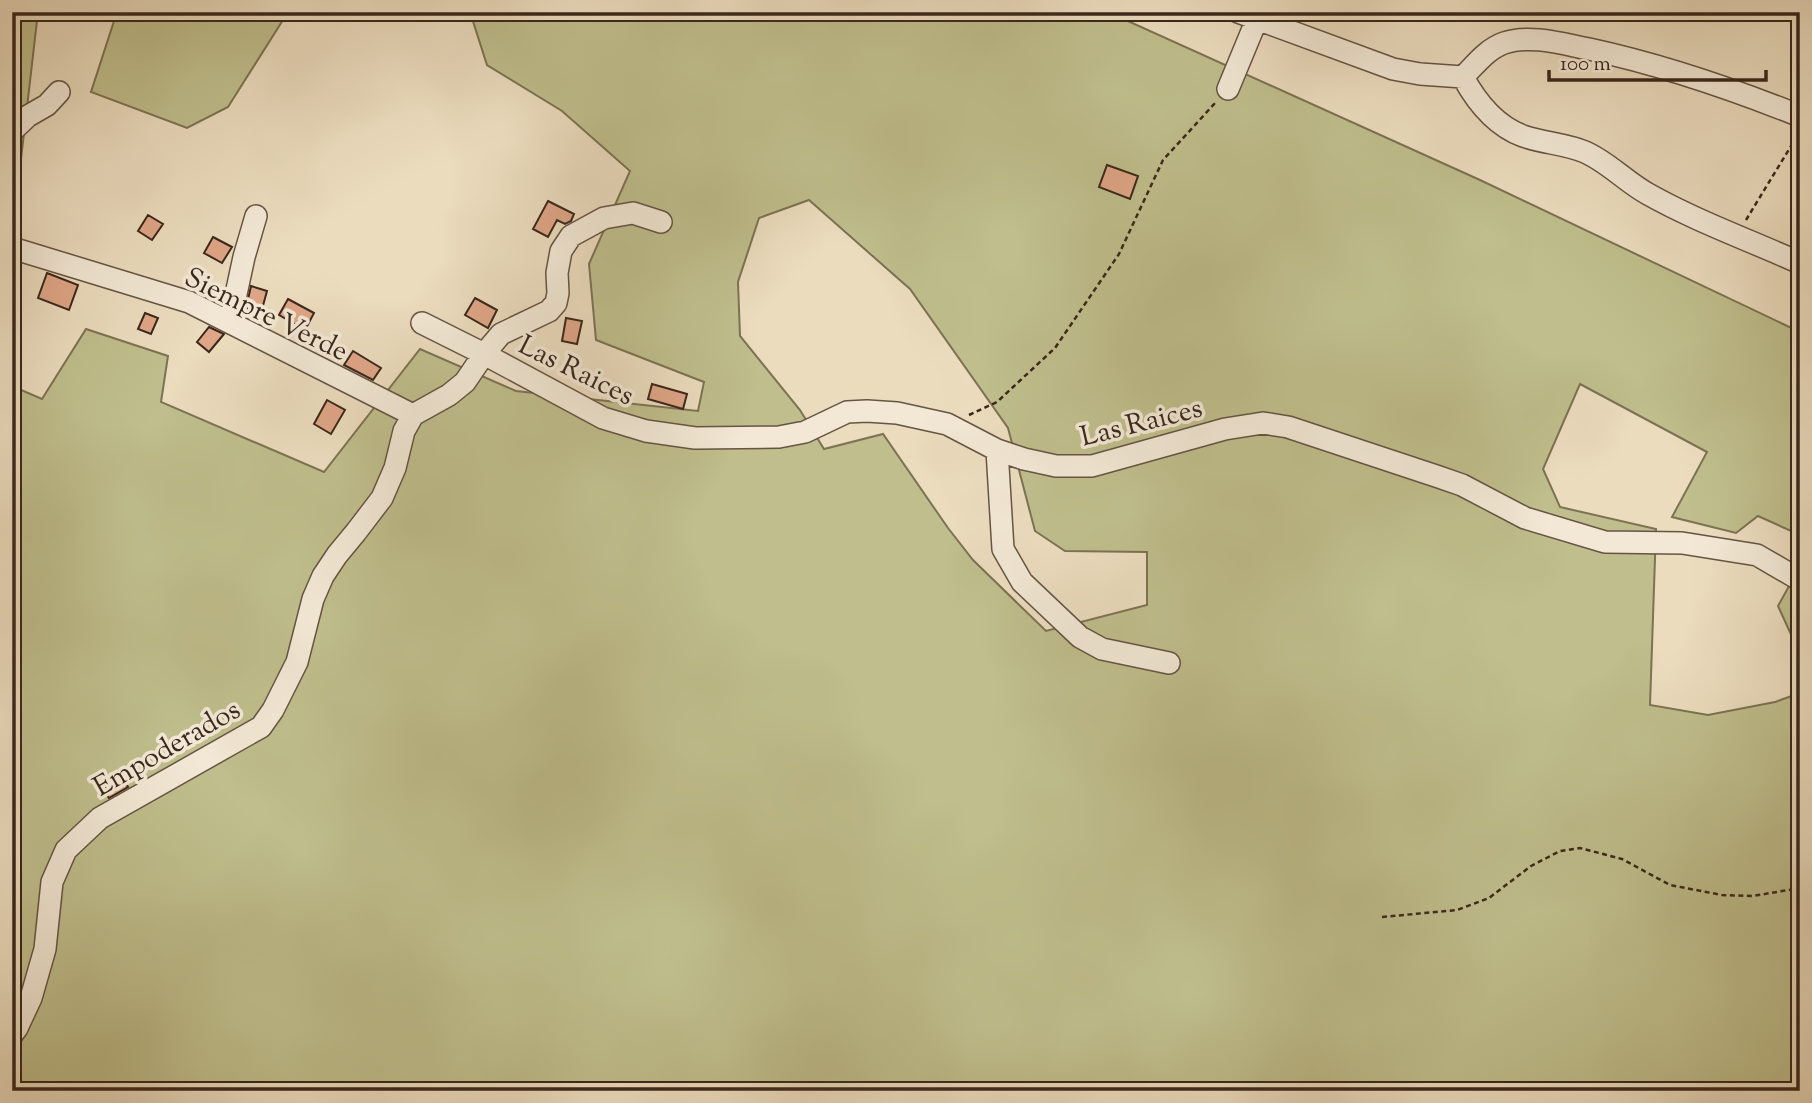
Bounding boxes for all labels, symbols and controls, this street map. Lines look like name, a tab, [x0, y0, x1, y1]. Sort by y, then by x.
scale bar	[1549, 38, 1766, 82]
text: 100 m	[1560, 50, 1611, 80]
street label: Siempre Verde	[177, 259, 354, 373]
street label: Las Raices	[511, 326, 640, 417]
street label: Las Raices	[1077, 389, 1207, 458]
street label: Empoderados	[86, 691, 249, 808]

